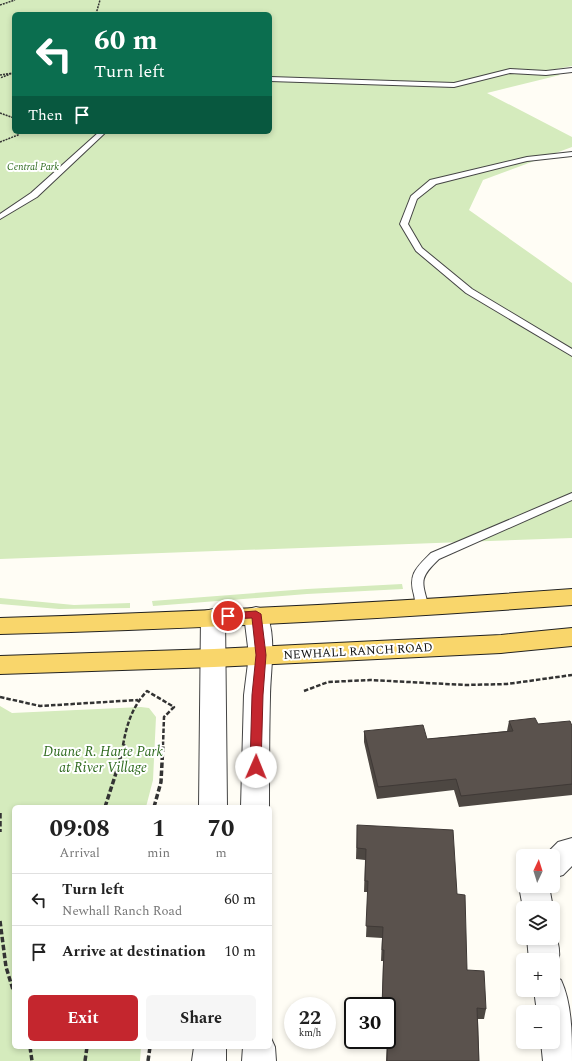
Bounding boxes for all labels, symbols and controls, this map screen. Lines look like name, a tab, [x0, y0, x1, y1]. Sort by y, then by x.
text: 60 m	[94, 19, 158, 62]
icon: left	[28, 28, 80, 80]
text: Turn left	[94, 58, 165, 85]
text: Then	[28, 104, 63, 127]
icon: arrive	[71, 104, 93, 126]
park label: Central Park	[7, 159, 59, 175]
pin	[211, 599, 245, 633]
icon: arrive	[217, 605, 239, 627]
street label: NEWHALL RANCH ROAD	[283, 638, 433, 665]
park label: Duane R. Harte Park at River Village	[43, 741, 163, 778]
position arrow	[235, 746, 277, 788]
text: 09:08	[50, 811, 110, 847]
text: 1	[152, 811, 165, 847]
text: 70	[208, 811, 235, 847]
text: Arrival	[59, 843, 100, 863]
text: min	[147, 843, 170, 863]
text: m	[215, 843, 227, 863]
north arrow	[516, 849, 560, 893]
map controls	[516, 849, 560, 1049]
text: Turn left	[62, 878, 124, 901]
text: 60 m	[224, 888, 256, 911]
icon: left	[28, 889, 50, 911]
text: Newhall Ranch Road	[62, 901, 182, 921]
button: layers	[516, 901, 560, 945]
text: Arrive at destination	[62, 940, 206, 963]
text: 10 m	[224, 940, 256, 963]
icon: arrive	[28, 941, 50, 963]
button: +	[516, 953, 560, 997]
button: Exit	[28, 995, 138, 1041]
button: Share	[146, 995, 256, 1041]
speed limit sign: 30	[344, 997, 396, 1049]
text: 22	[299, 1003, 321, 1033]
button: −	[516, 1005, 560, 1049]
text: km/h	[299, 1025, 321, 1041]

